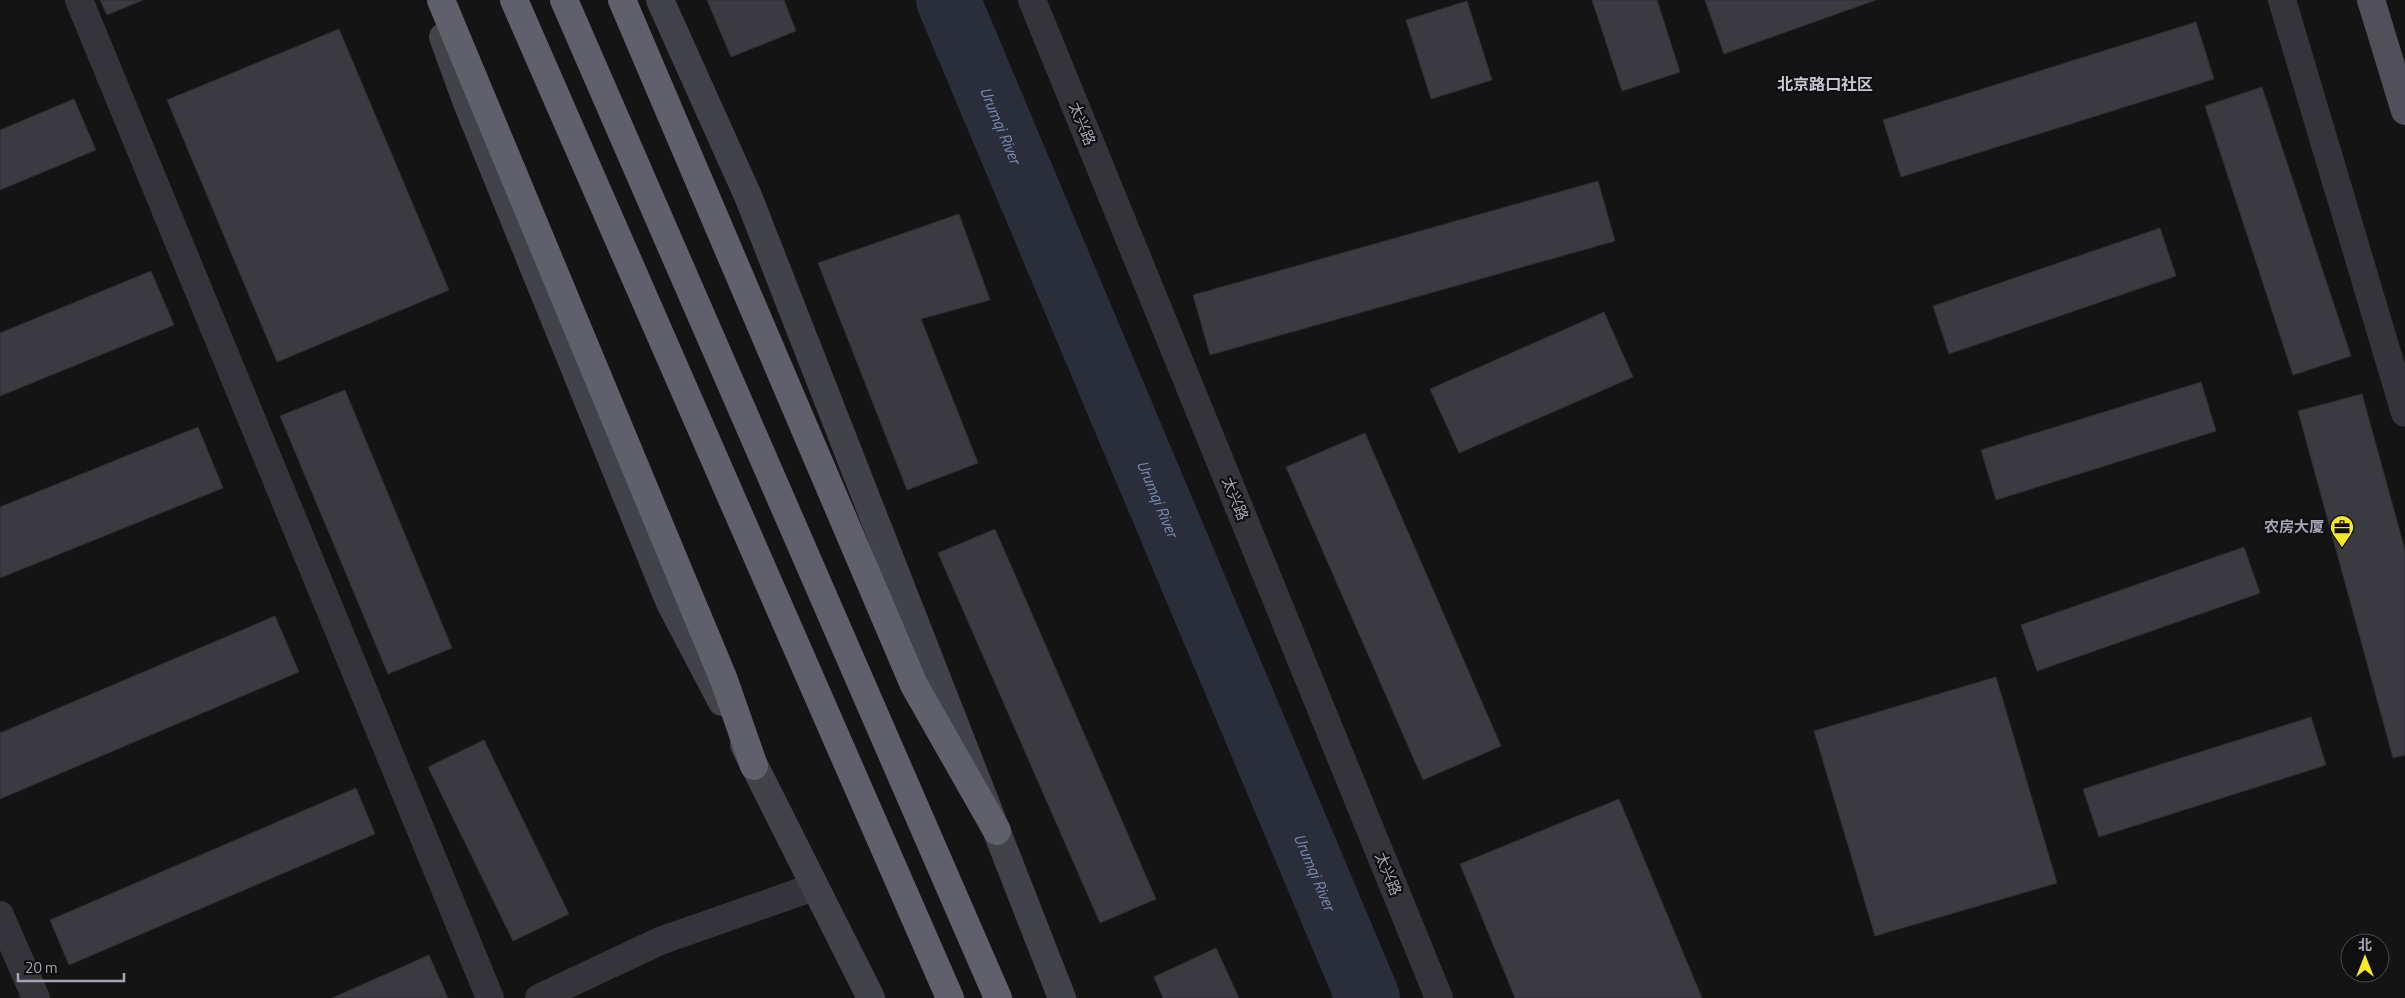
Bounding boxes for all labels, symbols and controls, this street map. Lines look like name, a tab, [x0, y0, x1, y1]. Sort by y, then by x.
district label: 北京路口社区	[1777, 72, 1873, 96]
water label: Urumqi River	[974, 83, 1028, 169]
street label: 太兴路	[1063, 99, 1102, 149]
water label: Urumqi River	[1131, 456, 1185, 543]
street label: 太兴路	[1216, 474, 1255, 524]
office icon: 农房大厦	[2329, 514, 2355, 548]
place label: 农房大厦	[2264, 515, 2324, 538]
water label: Urumqi River	[1288, 830, 1343, 916]
street label: 太兴路	[1369, 849, 1408, 899]
north arrow	[2340, 933, 2390, 983]
text: 北	[2358, 934, 2372, 955]
scale bar	[18, 950, 124, 982]
text: 20 m	[25, 956, 58, 979]

